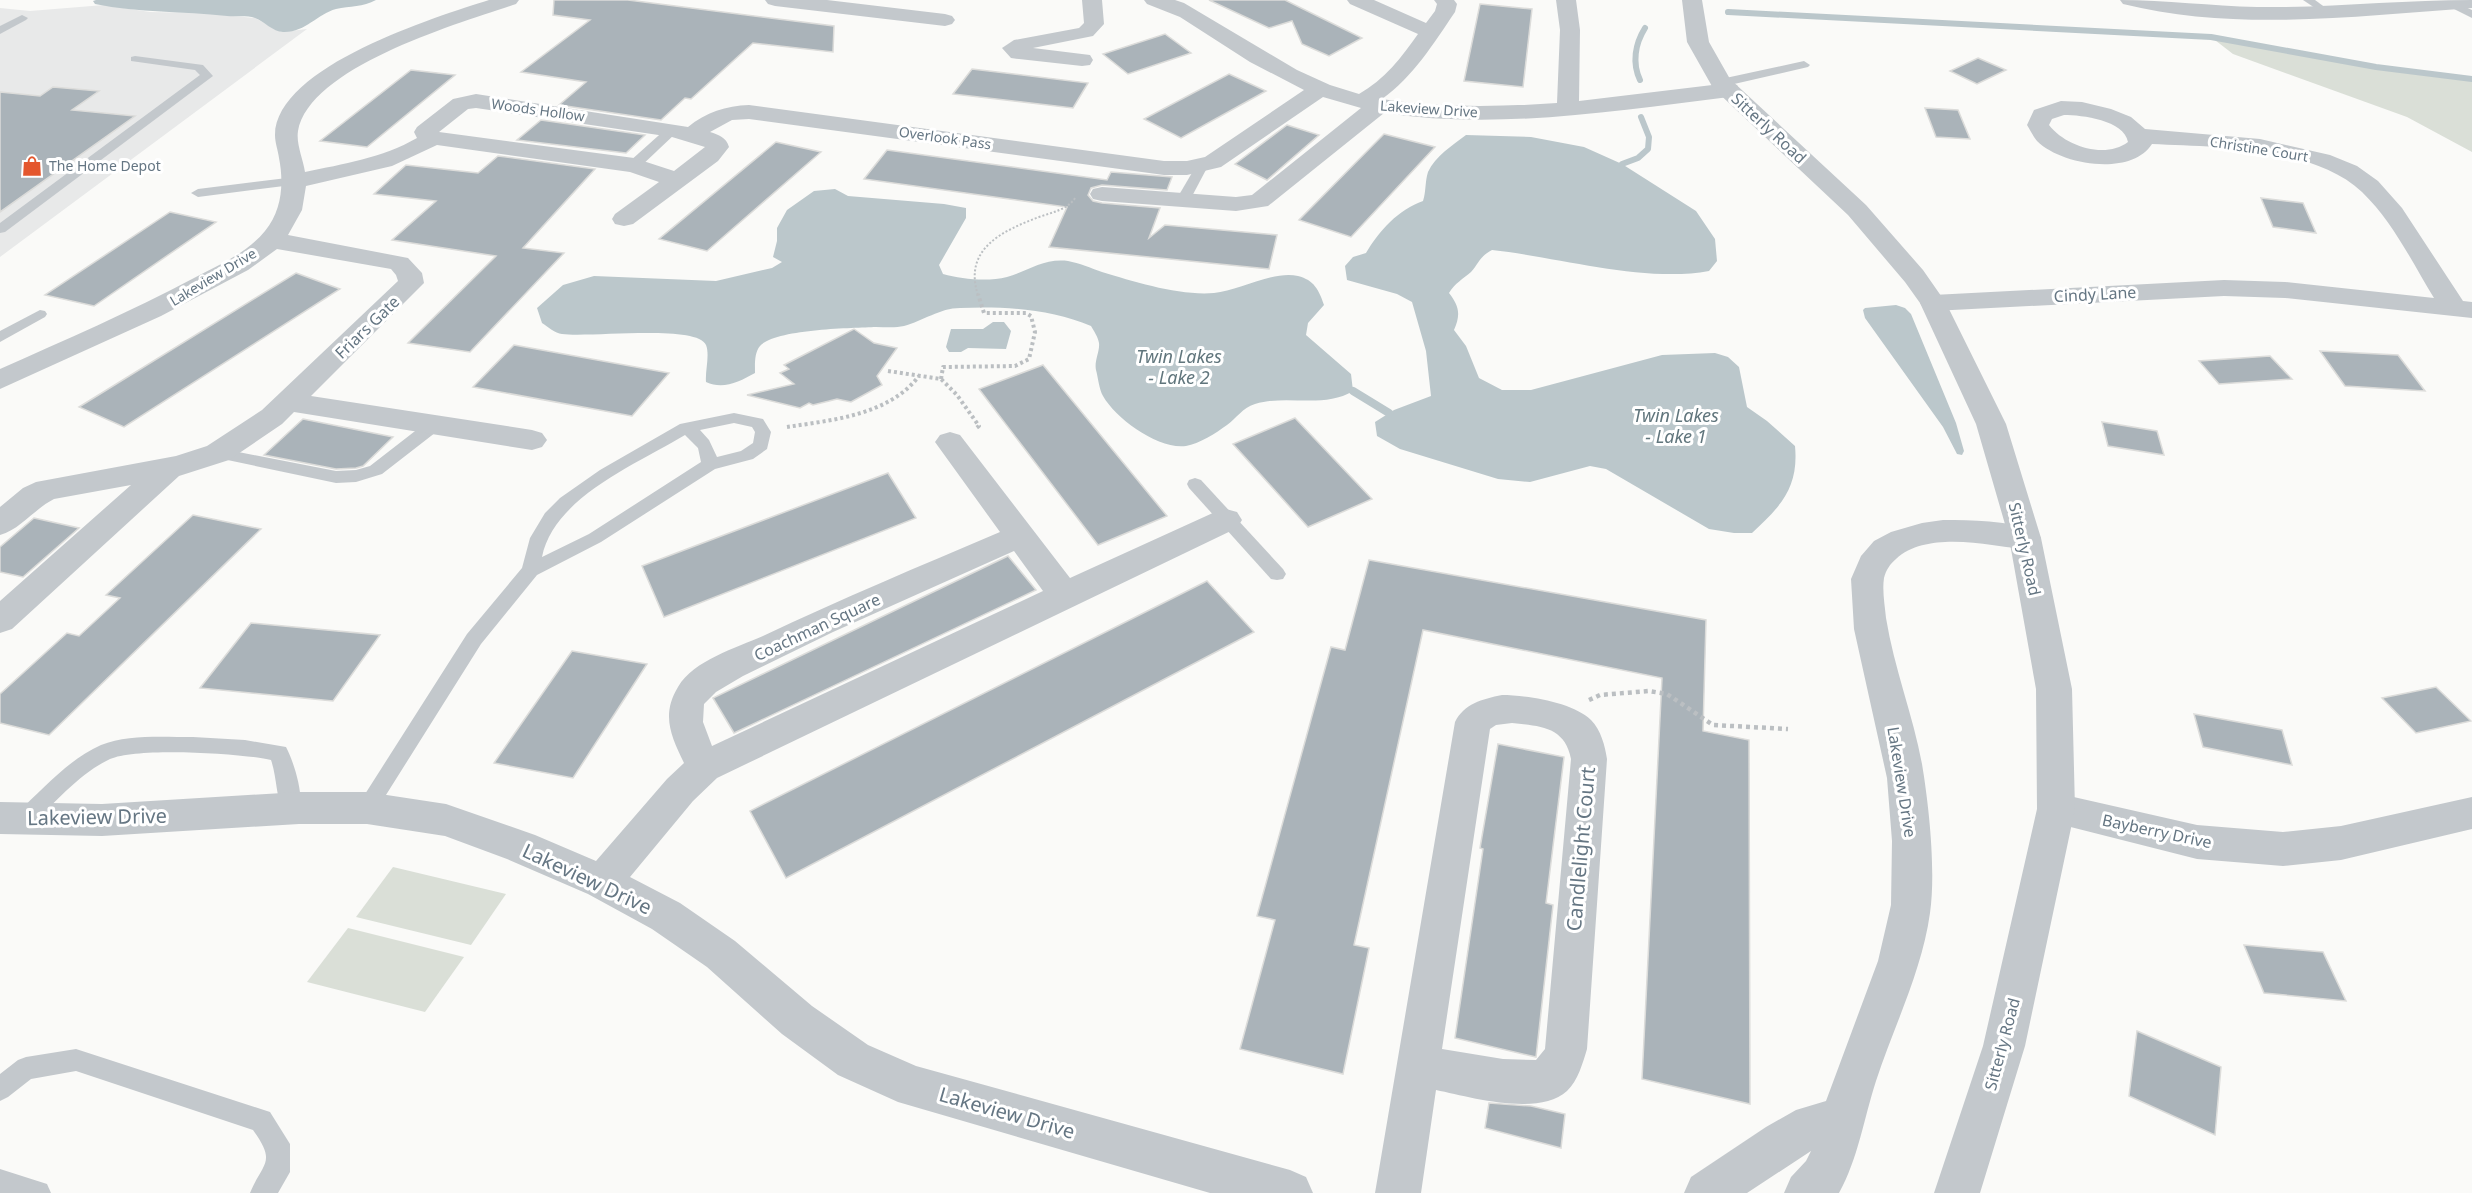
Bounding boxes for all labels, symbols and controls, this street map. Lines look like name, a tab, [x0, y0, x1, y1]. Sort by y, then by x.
street label: Sitterly Road	[1727, 88, 1811, 168]
street label: Woods Hollow	[490, 94, 586, 125]
street label: Lakeview Drive	[1380, 96, 1479, 121]
street label: Overlook Pass	[898, 122, 993, 153]
street label: Christine Court	[2209, 131, 2310, 166]
shop icon: The Home Depot	[20, 154, 44, 178]
place label: The Home Depot	[49, 156, 161, 175]
street label: Lakeview Drive	[166, 243, 260, 310]
street label: Cindy Lane	[2053, 281, 2137, 307]
street label: Friars Gate	[330, 291, 404, 363]
water label: Twin Lakes - Lake 2	[1136, 344, 1222, 389]
water label: Twin Lakes - Lake 1	[1633, 403, 1719, 448]
street label: Sitterly Road	[2004, 500, 2046, 598]
street label: Coachman Square	[750, 588, 884, 666]
street label: Lakeview Drive	[1882, 725, 1922, 839]
street label: Candlelight Court	[1560, 766, 1601, 932]
street label: Lakeview Drive	[27, 802, 167, 831]
street label: Bayberry Drive	[2100, 809, 2214, 853]
street label: Lakeview Drive	[518, 837, 656, 920]
street label: Sitterly Road	[1979, 995, 2025, 1093]
street label: Lakeview Drive	[936, 1080, 1078, 1145]

